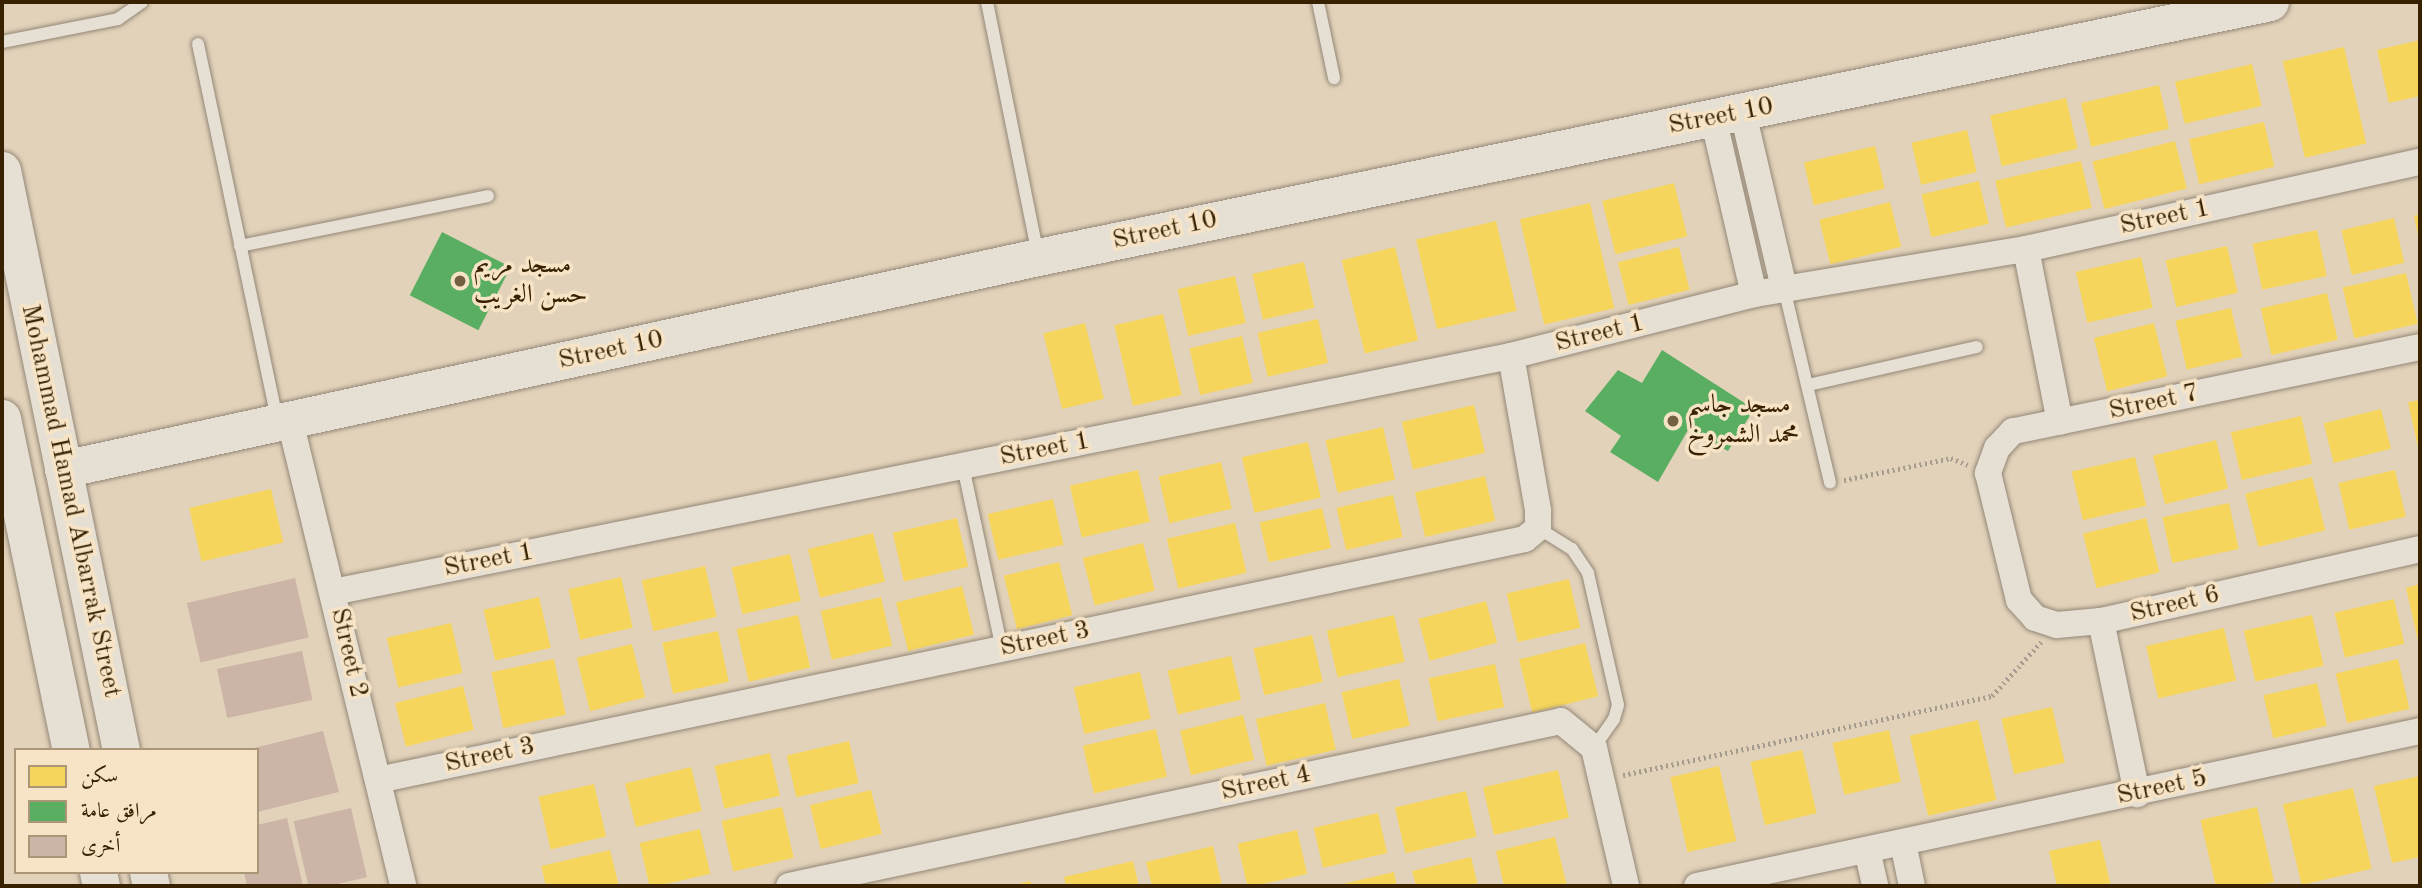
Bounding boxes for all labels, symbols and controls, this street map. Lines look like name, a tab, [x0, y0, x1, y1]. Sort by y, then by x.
street label: Street 10	[1666, 92, 1776, 142]
street label: Street 1	[2117, 193, 2213, 243]
street label: Street 10	[1110, 205, 1220, 257]
place label: مسجد مريم حسن الغريب	[474, 250, 588, 312]
marker: مسجد مريم حسن الغريب	[452, 273, 468, 289]
street label: Mohammad Hamad Albarrak Street	[13, 302, 127, 700]
street label: Street 1	[1552, 308, 1648, 360]
street label: Street 10	[556, 325, 666, 377]
street label: Street 7	[2106, 378, 2202, 428]
place label: مسجد جاسم محمد الشمروخ	[1687, 390, 1799, 452]
marker: مسجد جاسم محمد الشمروخ	[1665, 413, 1681, 429]
street label: Street 1	[997, 426, 1093, 474]
street label: Street 1	[441, 537, 537, 585]
street label: Street 6	[2127, 580, 2223, 630]
street label: Street 2	[323, 605, 373, 701]
street label: Street 3	[997, 615, 1093, 665]
street label: Street 3	[442, 731, 538, 781]
legend	[14, 748, 259, 874]
street label: Street 4	[1218, 759, 1314, 809]
street label: Street 5	[2114, 763, 2210, 813]
text: سكن	[81, 766, 118, 787]
text: مرافق عامة	[81, 801, 157, 822]
text: أخرى	[81, 836, 120, 857]

